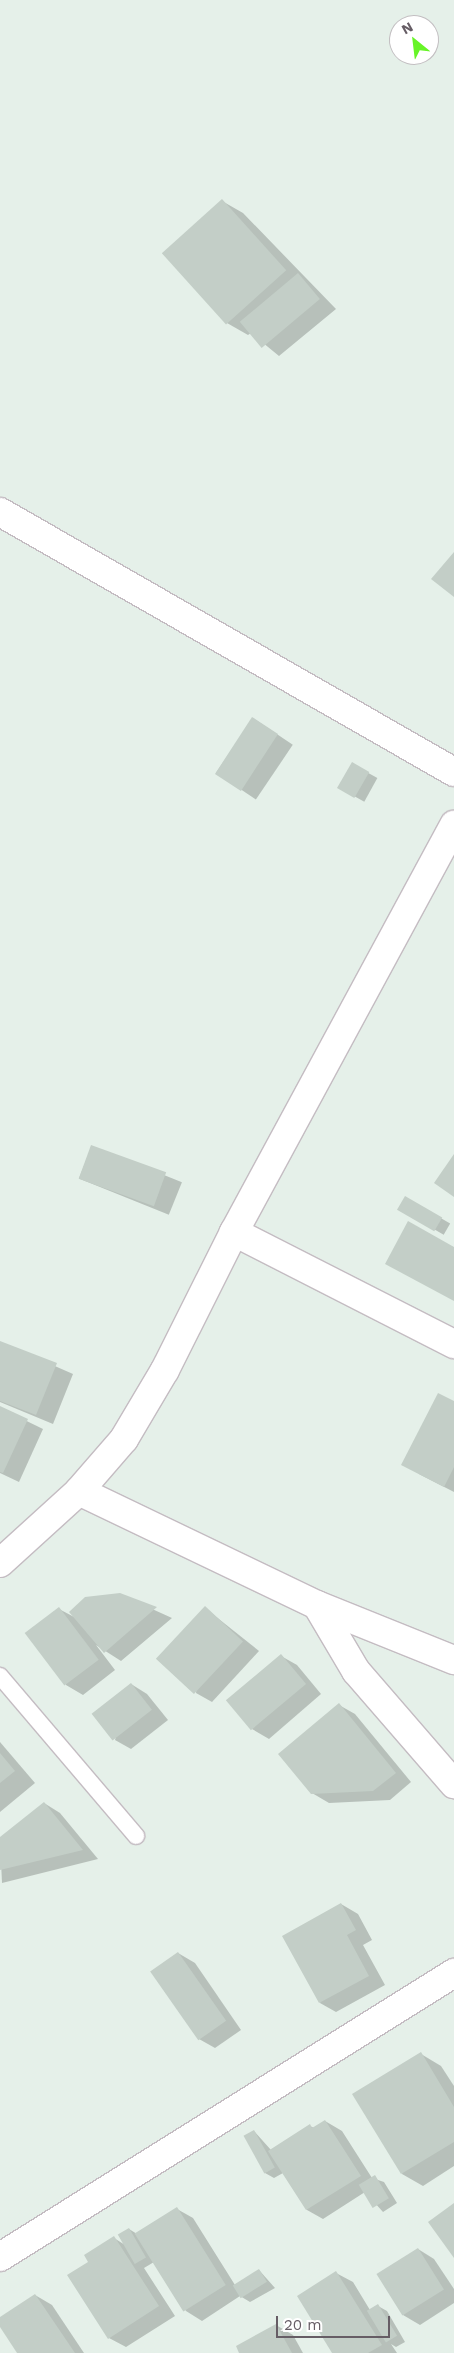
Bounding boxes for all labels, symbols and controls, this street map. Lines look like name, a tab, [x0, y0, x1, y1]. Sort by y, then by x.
north arrow	[389, 15, 439, 65]
text: N	[399, 18, 416, 37]
scale bar	[279, 2306, 393, 2338]
text: 20 m	[284, 2316, 322, 2334]

